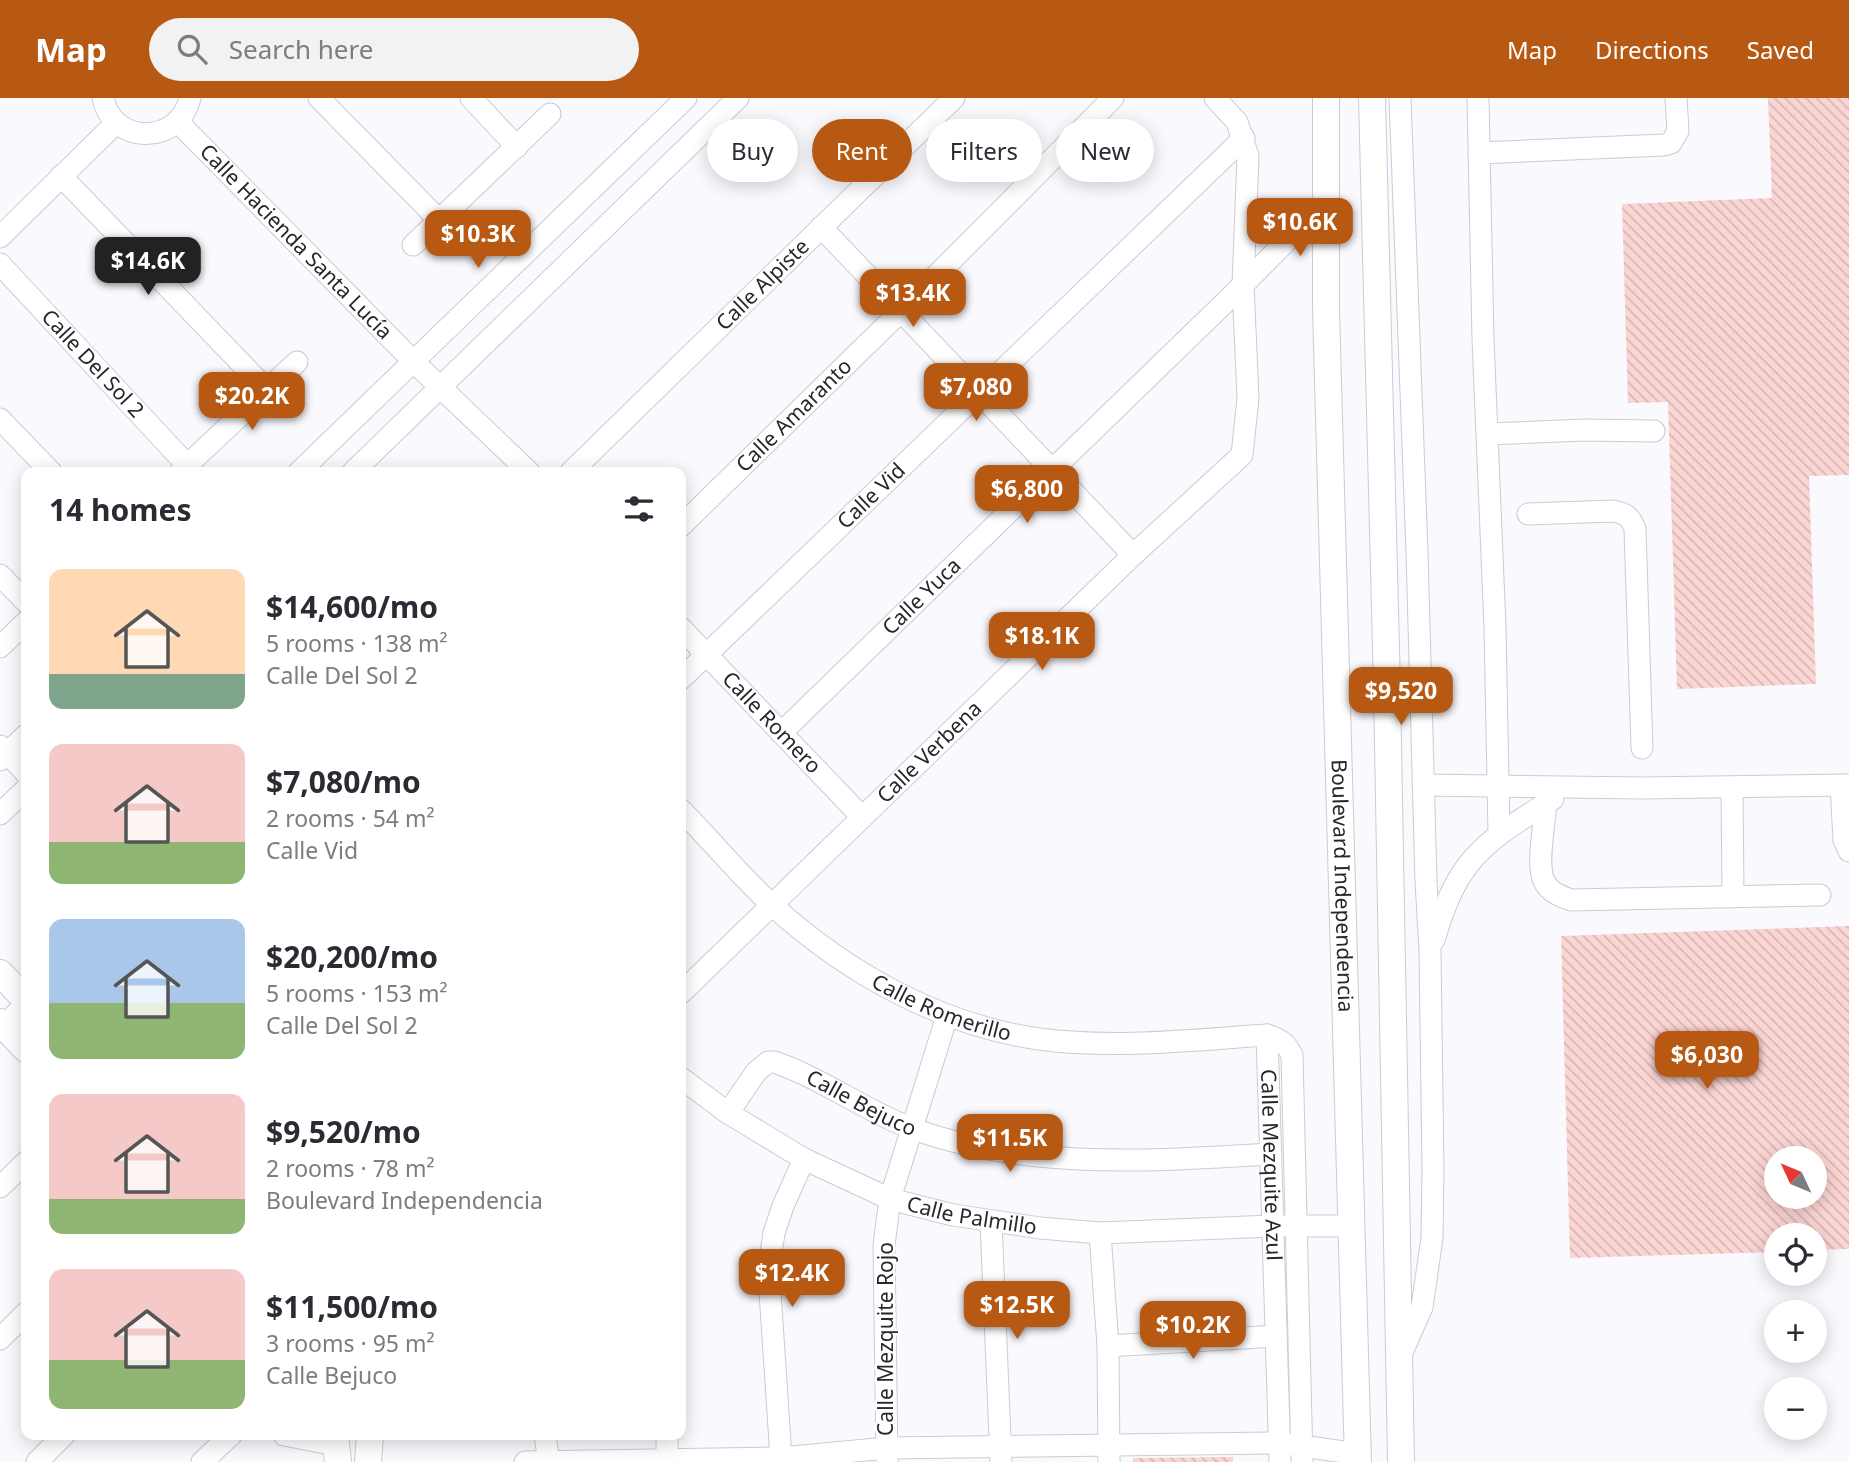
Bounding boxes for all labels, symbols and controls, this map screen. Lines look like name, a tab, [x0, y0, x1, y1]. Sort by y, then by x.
search box	[149, 18, 639, 81]
text: Map	[35, 27, 107, 72]
icon: search	[173, 30, 211, 68]
text: Search here	[229, 31, 373, 67]
text: Map	[1507, 33, 1557, 66]
text: Directions	[1595, 33, 1709, 66]
text: Saved	[1747, 33, 1814, 66]
chip: Buy	[707, 119, 798, 182]
chip: Rent	[812, 119, 912, 182]
chip: Filters	[926, 119, 1042, 182]
chip: New	[1056, 119, 1154, 182]
street label: Calle Hacienda Santa Lucía	[194, 137, 399, 345]
pin: $10.6K	[1243, 198, 1357, 258]
text: $10.6K	[1263, 205, 1337, 237]
pin: $10.3K	[421, 211, 535, 270]
text: $10.3K	[441, 217, 515, 249]
street label: Calle Alpiste	[709, 232, 815, 336]
pin: $14.6K	[91, 238, 205, 297]
text: $14.6K	[111, 244, 185, 276]
pin: $13.4K	[856, 270, 970, 329]
text: $13.4K	[876, 276, 950, 308]
street label: Calle Del Sol 2	[36, 303, 151, 423]
street label: Calle Amaranto	[729, 352, 857, 478]
pin: $7,080	[919, 364, 1033, 423]
text: $7,080	[940, 370, 1012, 402]
pin: $20.2K	[195, 372, 309, 432]
text: $20.2K	[215, 379, 289, 411]
street label: Calle Vid	[831, 456, 911, 535]
pin: $6,800	[970, 466, 1084, 525]
text: $6,800	[991, 472, 1063, 504]
text: 14 homes	[49, 489, 192, 530]
icon: filters	[620, 490, 658, 528]
street label: Calle Yuca	[876, 551, 966, 640]
text: $14,600/mo	[266, 586, 438, 627]
icon: home	[105, 597, 189, 681]
pin: $18.1K	[985, 612, 1099, 672]
text: $18.1K	[1005, 619, 1079, 651]
text: 5 rooms · 138 m²	[266, 627, 448, 659]
text: Calle Del Sol 2	[266, 659, 418, 691]
street label: Calle Romero	[717, 665, 828, 779]
pin: $9,520	[1344, 668, 1458, 727]
text: $9,520	[1365, 674, 1437, 706]
street label: Calle Verbena	[870, 694, 987, 809]
street label: Boulevard Independencia	[1326, 759, 1361, 1013]
text: $7,080/mo	[266, 761, 421, 802]
icon: home	[105, 772, 189, 856]
text: 2 rooms · 54 m²	[266, 802, 435, 834]
text: Calle Vid	[266, 834, 358, 866]
text: $20,200/mo	[266, 936, 438, 977]
icon: home	[105, 947, 189, 1031]
street label: Calle Romerillo	[867, 967, 1014, 1047]
text: 5 rooms · 153 m²	[266, 977, 448, 1009]
text: Calle Del Sol 2	[266, 1009, 418, 1041]
pin: $6,030	[1650, 1032, 1764, 1091]
text: $6,030	[1671, 1038, 1743, 1070]
street label: Calle Bejuco	[802, 1063, 921, 1142]
street label: Calle Mezquite Azul	[1255, 1069, 1289, 1261]
text: $9,520/mo	[266, 1111, 421, 1152]
pin: $11.5K	[953, 1114, 1067, 1174]
text: $11.5K	[973, 1121, 1047, 1153]
icon: home	[105, 1122, 189, 1206]
north arrow	[1764, 1146, 1827, 1209]
map controls	[1764, 1146, 1827, 1440]
text: 2 rooms · 78 m²	[266, 1152, 435, 1184]
text: Boulevard Independencia	[266, 1184, 543, 1216]
street label: Calle Palmillo	[904, 1189, 1039, 1240]
button: locate	[1764, 1223, 1827, 1286]
street label: Calle Mezquite Rojo	[871, 1242, 899, 1436]
pin: $12.4K	[735, 1250, 849, 1309]
text: $12.4K	[755, 1256, 829, 1288]
pin: $12.5K	[960, 1282, 1074, 1341]
text: $11,500/mo	[266, 1286, 438, 1327]
text: $12.5K	[980, 1288, 1054, 1320]
icon: home	[105, 1297, 189, 1381]
button: +	[1764, 1300, 1827, 1363]
pin: $10.2K	[1136, 1302, 1250, 1361]
text: $10.2K	[1156, 1308, 1230, 1340]
text: 3 rooms · 95 m²	[266, 1327, 435, 1359]
text: Calle Bejuco	[266, 1359, 397, 1391]
button: −	[1764, 1377, 1827, 1440]

